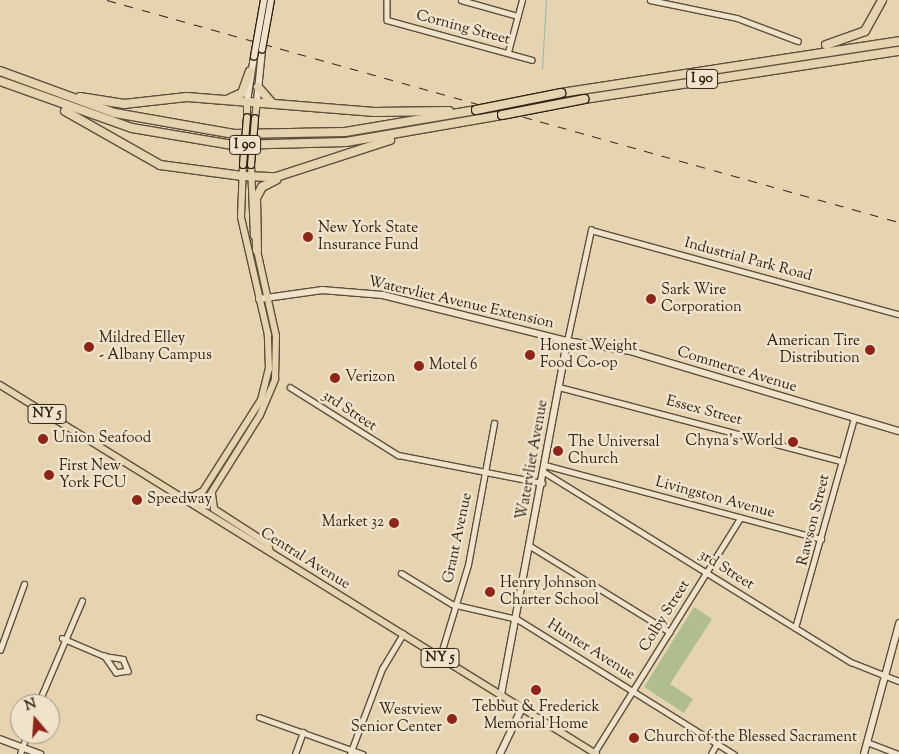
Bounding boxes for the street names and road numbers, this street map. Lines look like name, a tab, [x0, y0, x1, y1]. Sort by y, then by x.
street label: Corning Street	[414, 7, 512, 49]
road number: I 90	[686, 68, 718, 90]
road number: I 90	[229, 134, 261, 156]
street label: Industrial Park Road	[682, 234, 814, 286]
street label: Watervliet Avenue Extension	[366, 273, 556, 333]
street label: Commerce Avenue	[675, 343, 799, 397]
street label: 3rd Street	[318, 387, 380, 435]
street label: Essex Street	[664, 392, 744, 430]
street label: Watervliet Avenue	[514, 398, 552, 522]
road number: NY 5	[27, 402, 67, 426]
street label: Rawson Street	[794, 472, 834, 568]
street label: Livingston Avenue	[653, 473, 777, 523]
street label: Grant Avenue	[440, 491, 476, 585]
street label: Central Avenue	[257, 524, 353, 594]
street label: 3rd Street	[695, 546, 757, 594]
street label: Colby Street	[636, 577, 694, 655]
street label: Hunter Avenue	[544, 616, 638, 684]
road number: NY 5	[420, 646, 460, 670]

